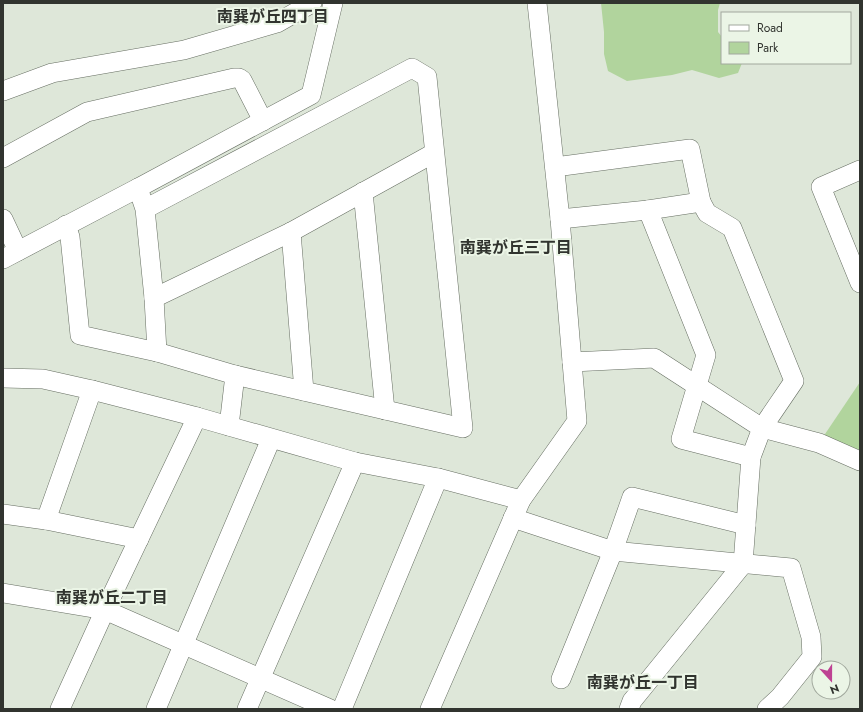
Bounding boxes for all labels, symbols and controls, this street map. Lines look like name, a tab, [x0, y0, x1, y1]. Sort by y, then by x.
district label: 南巽が丘四丁目	[217, 5, 329, 28]
legend	[721, 12, 851, 64]
text: Road	[757, 19, 783, 37]
text: Park	[757, 39, 779, 57]
district label: 南巽が丘三丁目	[460, 236, 572, 259]
district label: 南巽が丘二丁目	[56, 586, 168, 609]
north arrow	[811, 660, 851, 700]
district label: 南巽が丘一丁目	[587, 671, 699, 694]
text: N	[828, 680, 842, 698]

